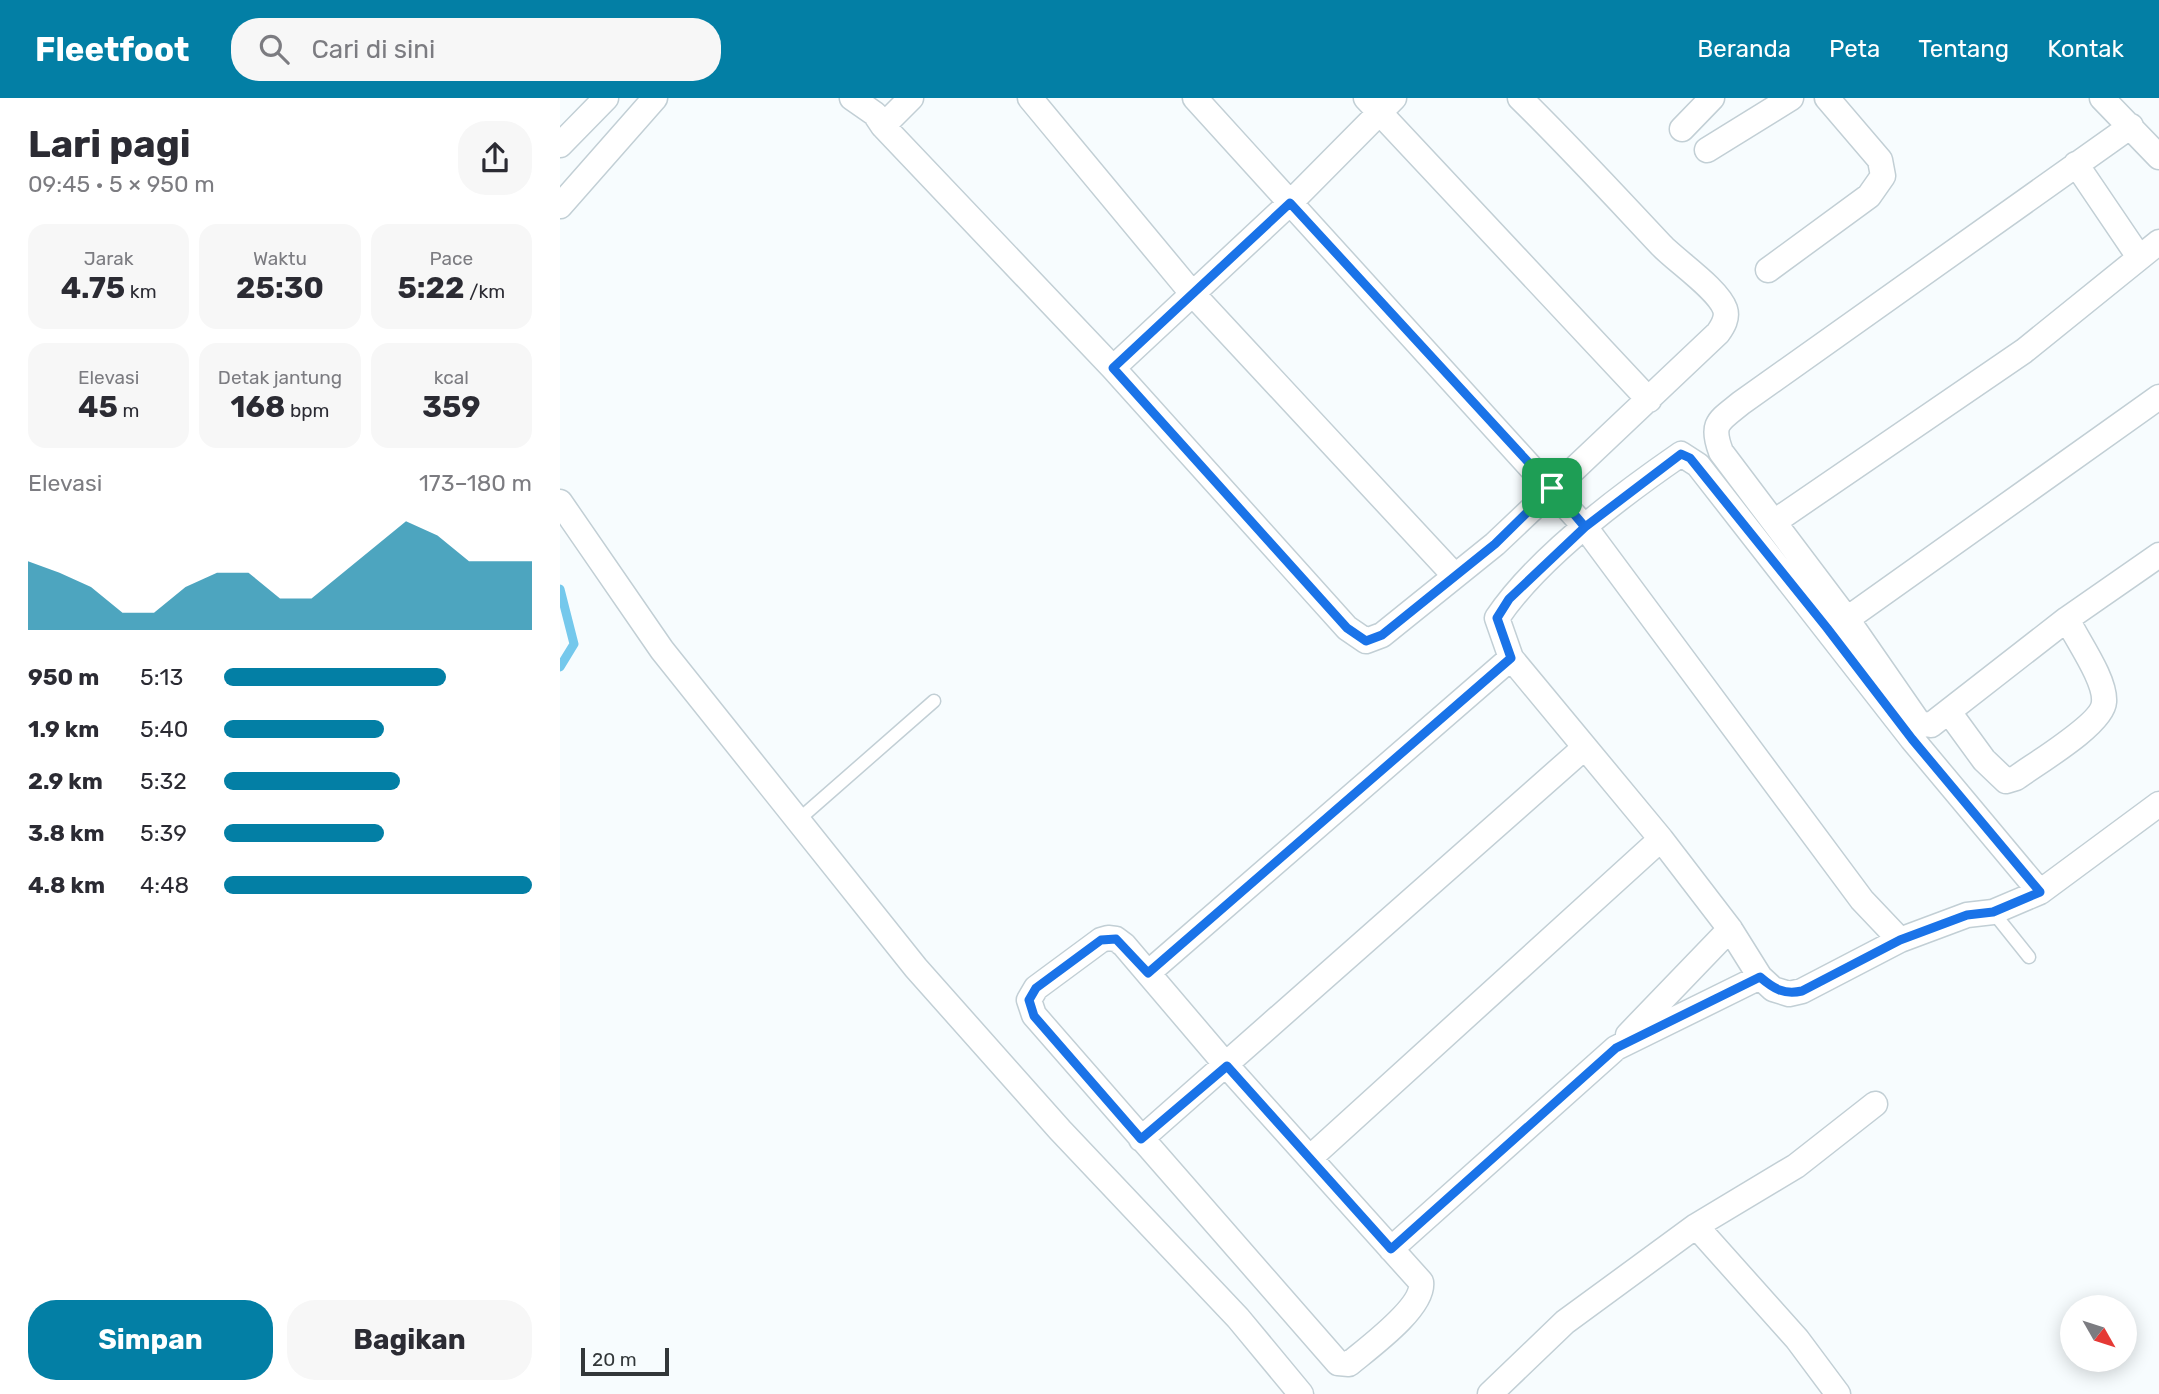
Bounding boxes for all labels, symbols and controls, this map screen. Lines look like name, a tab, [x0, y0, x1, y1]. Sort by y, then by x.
search box	[231, 18, 721, 81]
text: Fleetfoot	[35, 30, 189, 69]
icon: search	[255, 30, 293, 68]
text: Cari di sini	[311, 34, 435, 65]
text: Beranda	[1697, 35, 1791, 63]
text: Peta	[1829, 35, 1880, 63]
text: Tentang	[1918, 35, 2009, 63]
text: Kontak	[2047, 35, 2124, 63]
text: Lari pagi	[28, 121, 191, 167]
button: share	[458, 121, 532, 195]
text: 09:45 · 5 × 950 m	[28, 170, 215, 198]
text: Jarak	[84, 247, 134, 270]
text: Waktu	[253, 247, 307, 270]
text: Pace	[430, 247, 473, 270]
text: 4.75	[61, 270, 125, 306]
text: 25:30	[236, 270, 324, 306]
text: 5:22	[397, 270, 465, 306]
text: km	[125, 280, 157, 303]
text: /km	[465, 280, 505, 303]
text: Elevasi	[78, 366, 139, 389]
text: Detak jantung	[218, 366, 342, 389]
text: kcal	[434, 366, 469, 389]
text: 45	[78, 389, 118, 425]
text: 168	[231, 389, 285, 425]
text: 359	[422, 389, 481, 425]
text: m	[118, 399, 139, 422]
text: bpm	[285, 399, 329, 422]
pin	[1522, 458, 1582, 518]
text: Elevasi	[28, 469, 102, 497]
text: 173–180 m	[419, 469, 532, 497]
icon: arrive	[1533, 469, 1571, 507]
text: 950 m	[28, 663, 99, 691]
text: 5:13	[140, 663, 183, 691]
text: 1.9 km	[28, 715, 99, 743]
text: 5:40	[140, 715, 188, 743]
text: 2.9 km	[28, 767, 103, 795]
text: 5:32	[140, 767, 187, 795]
text: 3.8 km	[28, 819, 105, 847]
text: 5:39	[140, 819, 187, 847]
text: 4.8 km	[28, 871, 105, 899]
text: 4:48	[140, 871, 189, 899]
north arrow	[2060, 1295, 2137, 1372]
map controls	[2060, 1295, 2137, 1372]
button: Simpan	[28, 1300, 273, 1380]
button: Bagikan	[287, 1300, 532, 1380]
scale bar	[581, 1345, 668, 1377]
text: 20 m	[592, 1348, 637, 1371]

